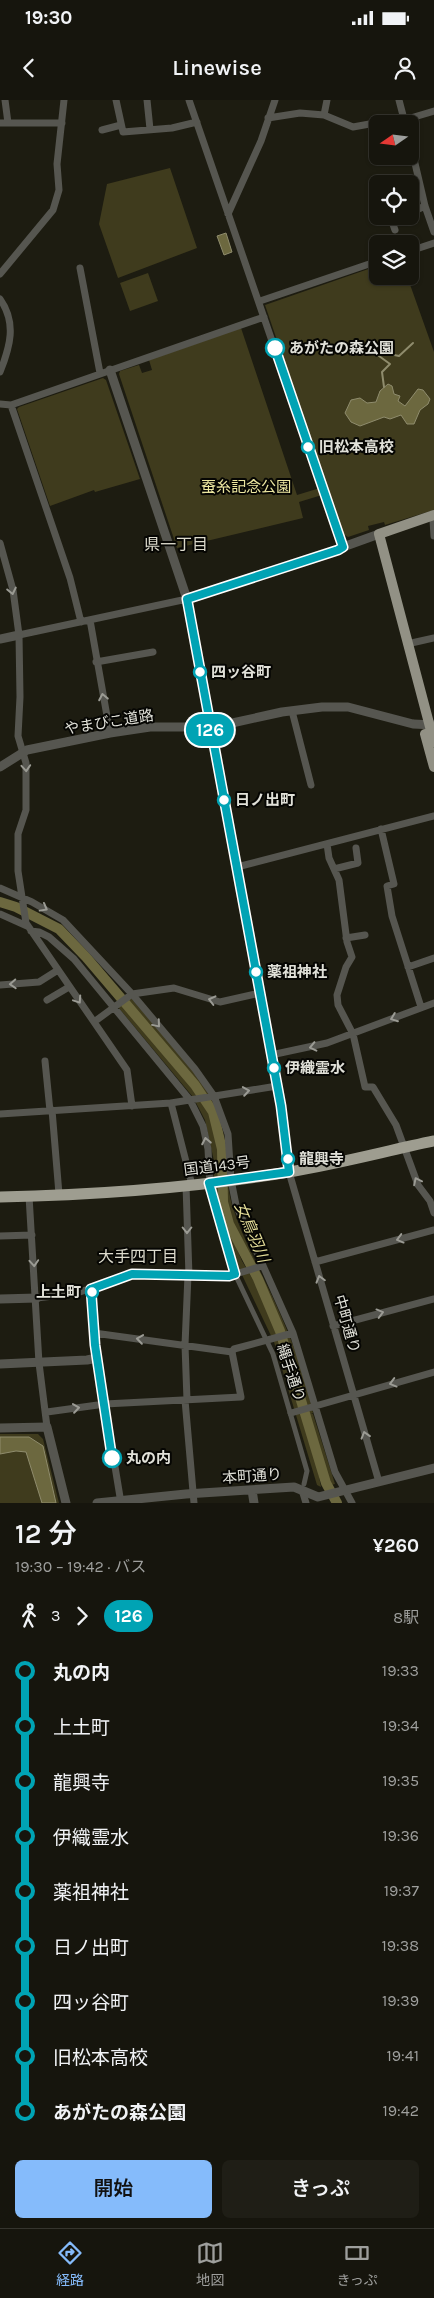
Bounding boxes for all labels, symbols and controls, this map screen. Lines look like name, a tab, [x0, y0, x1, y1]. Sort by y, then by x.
text: 19:30	[25, 7, 72, 29]
icon: back	[15, 54, 43, 82]
icon: person	[391, 54, 419, 82]
text: Linewise	[172, 55, 262, 81]
north arrow	[369, 115, 419, 165]
map controls	[369, 115, 419, 285]
button: locate	[369, 175, 419, 225]
button: layers	[369, 235, 419, 285]
marker: あがたの森公園	[265, 338, 285, 358]
place label: あがたの森公園	[289, 339, 394, 357]
place label: 旧松本高校	[319, 438, 394, 456]
marker: 旧松本高校	[301, 440, 315, 454]
park label: 蚕糸記念公園	[201, 478, 291, 496]
district label: 県一丁目	[144, 535, 208, 554]
one-way arrow	[6, 586, 17, 595]
place label: 四ッ谷町	[211, 663, 271, 681]
marker: 四ッ谷町	[193, 665, 207, 679]
one-way arrow	[99, 693, 109, 702]
street label: やまびこ道路	[63, 706, 155, 738]
line badge: 126	[181, 714, 239, 746]
text: 126	[196, 719, 224, 741]
one-way arrow	[20, 765, 31, 773]
place label: 日ノ出町	[235, 791, 295, 809]
marker: 日ノ出町	[217, 793, 231, 807]
one-way arrow	[39, 902, 48, 912]
place label: 薬祖神社	[267, 963, 327, 981]
marker: 薬祖神社	[249, 965, 263, 979]
one-way arrow	[9, 979, 17, 989]
one-way arrow	[72, 994, 81, 1004]
one-way arrow	[208, 995, 217, 1006]
one-way arrow	[390, 1012, 398, 1022]
one-way arrow	[151, 1018, 160, 1027]
one-way arrow	[308, 1041, 317, 1052]
place label: 伊織霊水	[285, 1059, 345, 1077]
marker: 伊織霊水	[267, 1061, 281, 1075]
one-way arrow	[241, 1087, 250, 1097]
one-way arrow	[202, 1137, 212, 1146]
place label: 龍興寺	[299, 1150, 344, 1168]
marker: 龍興寺	[281, 1152, 295, 1166]
street label: 国道143号	[183, 1153, 251, 1179]
one-way arrow	[413, 1177, 423, 1186]
water label: 女鳥羽川	[231, 1199, 274, 1267]
one-way arrow	[181, 1227, 192, 1235]
one-way arrow	[396, 1233, 405, 1244]
district label: 大手四丁目	[98, 1247, 178, 1266]
one-way arrow	[28, 1259, 39, 1267]
one-way arrow	[315, 1276, 325, 1284]
place label: 上土町	[36, 1283, 81, 1301]
marker: 上土町	[85, 1285, 99, 1299]
street label: 中町通り	[330, 1293, 364, 1355]
one-way arrow	[376, 1309, 384, 1319]
one-way arrow	[135, 1334, 143, 1345]
street label: 縄手通り	[273, 1342, 309, 1404]
one-way arrow	[389, 1377, 398, 1388]
one-way arrow	[72, 1404, 80, 1414]
one-way arrow	[361, 1432, 371, 1440]
marker: 丸の内	[102, 1448, 122, 1468]
place label: 丸の内	[126, 1449, 171, 1467]
street label: 本町通り	[221, 1465, 283, 1487]
text: 12 分	[15, 1517, 77, 1550]
text: ¥260	[373, 1535, 419, 1557]
text: 19:30 – 19:42 · バス	[15, 1557, 146, 1576]
icon: walk	[15, 1602, 43, 1630]
icon: forward	[68, 1602, 96, 1630]
text: 126	[114, 1605, 143, 1627]
text: 3	[51, 1606, 60, 1625]
text: 8駅	[393, 1608, 419, 1627]
text: 19:33	[382, 1661, 419, 1680]
text: 丸の内	[53, 1662, 110, 1684]
text: 19:34	[382, 1716, 419, 1735]
text: 上土町	[53, 1717, 110, 1739]
text: 19:35	[382, 1771, 419, 1790]
text: 龍興寺	[53, 1772, 110, 1794]
text: 19:36	[382, 1826, 419, 1845]
text: 伊織霊水	[53, 1827, 129, 1849]
text: 19:37	[384, 1881, 419, 1900]
text: 薬祖神社	[53, 1882, 129, 1904]
text: 19:38	[381, 1936, 419, 1955]
text: 日ノ出町	[53, 1937, 129, 1959]
text: 19:39	[382, 1991, 419, 2010]
text: 四ッ谷町	[53, 1992, 129, 2014]
text: 19:41	[387, 2046, 419, 2065]
text: 旧松本高校	[53, 2047, 148, 2069]
text: 19:42	[383, 2101, 419, 2120]
text: あがたの森公園	[53, 2102, 186, 2124]
button: 開始	[15, 2160, 212, 2218]
button: きっぷ	[222, 2160, 419, 2218]
tab: 経路	[56, 2239, 84, 2289]
tab: 地図	[196, 2239, 224, 2289]
tab: きっぷ	[336, 2239, 378, 2289]

